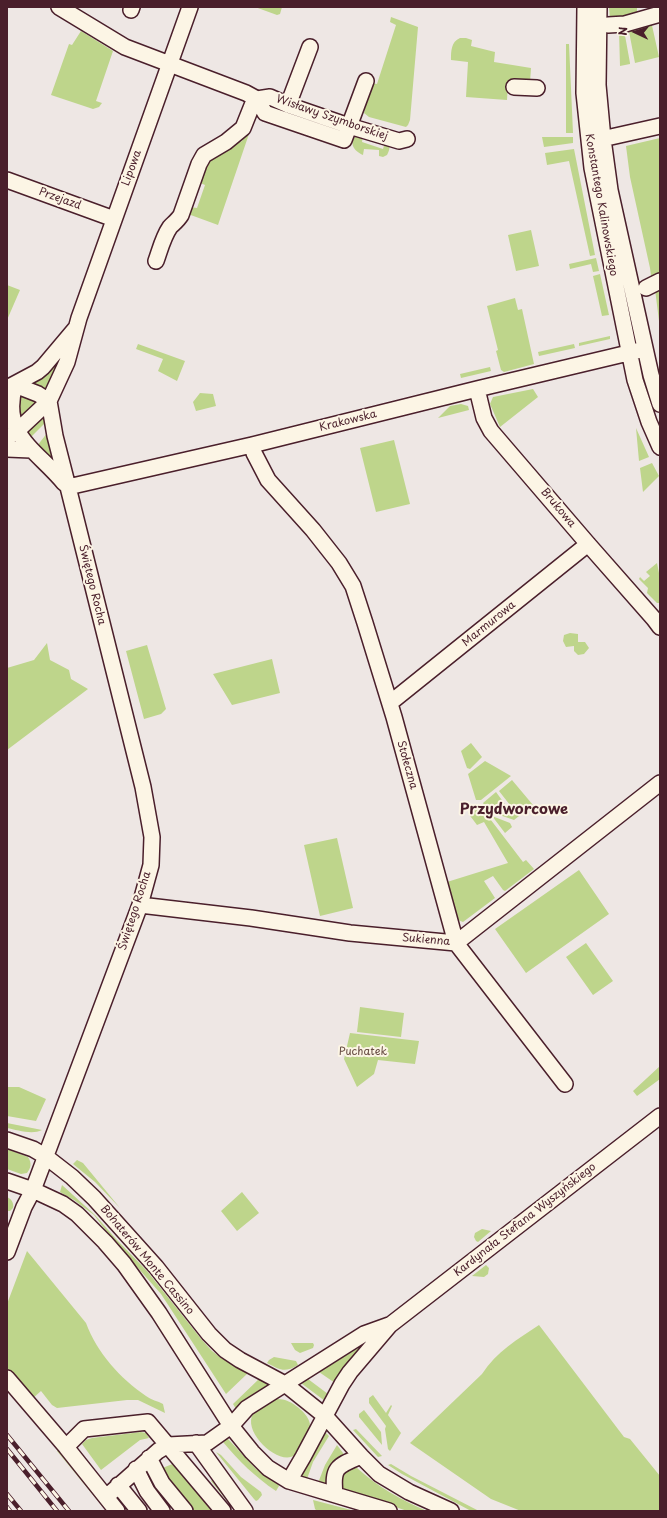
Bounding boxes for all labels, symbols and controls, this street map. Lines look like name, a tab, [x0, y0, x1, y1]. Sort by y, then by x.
north arrow	[615, 12, 655, 52]
text: N	[614, 26, 631, 36]
street label: Wisławy Szymborskiej	[274, 93, 390, 143]
street label: Konstantego Kalinowskiego	[582, 133, 620, 277]
street label: Lipowa	[119, 148, 145, 188]
street label: Przejazd	[37, 185, 83, 213]
street label: Krakowska	[318, 407, 378, 435]
street label: Brukowa	[538, 486, 578, 530]
street label: Świętego Rocha	[76, 544, 108, 626]
street label: Marmurowa	[460, 598, 518, 650]
street label: Stołeczna	[394, 739, 420, 791]
district label: Przydworcowe	[460, 801, 568, 819]
street label: Świętego Rocha	[116, 870, 154, 952]
street label: Sukienna	[401, 931, 451, 949]
park label: Puchatek	[339, 1045, 387, 1059]
street label: Kardynała Stefana Wyszyńskiego	[451, 1160, 599, 1280]
street label: Bohaterów Monte Cassino	[97, 1203, 197, 1317]

